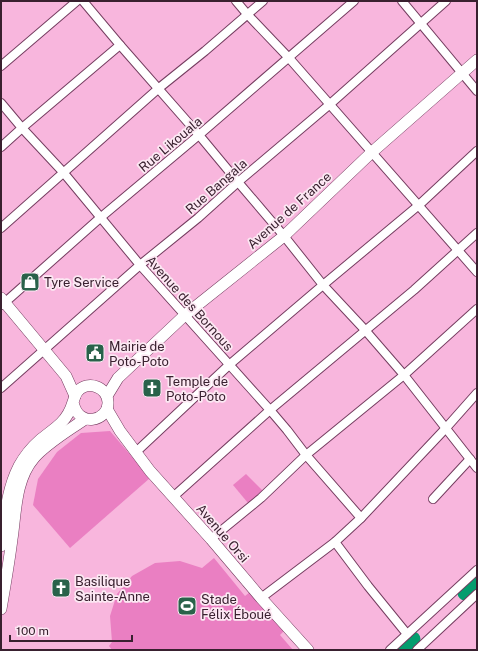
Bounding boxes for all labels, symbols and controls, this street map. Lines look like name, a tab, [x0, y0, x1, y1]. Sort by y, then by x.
street label: Rue Likouala	[136, 114, 205, 175]
street label: Rue Bangala	[183, 156, 250, 217]
street label: Avenue de France	[244, 169, 334, 252]
street label: Avenue des Bornous	[143, 253, 236, 354]
shop icon: Tyre Service	[19, 271, 41, 293]
place label: Tyre Service	[44, 275, 119, 290]
place label: Mairie de Poto-Poto	[109, 339, 169, 369]
public building icon: Mairie de Poto-Poto	[84, 342, 106, 364]
place label: Temple de Poto-Poto	[166, 374, 228, 404]
church icon: Temple de Poto-Poto	[141, 377, 163, 399]
street label: Avenue Orsi	[193, 501, 252, 565]
place label: Basilique Sainte-Anne	[75, 574, 150, 604]
church icon: Basilique Sainte-Anne	[50, 577, 72, 599]
place label: Stade Félix Éboué	[201, 592, 271, 622]
sports icon: Stade Félix Éboué	[176, 595, 198, 617]
scale bar	[10, 617, 132, 643]
text: 100 m	[16, 624, 49, 638]

